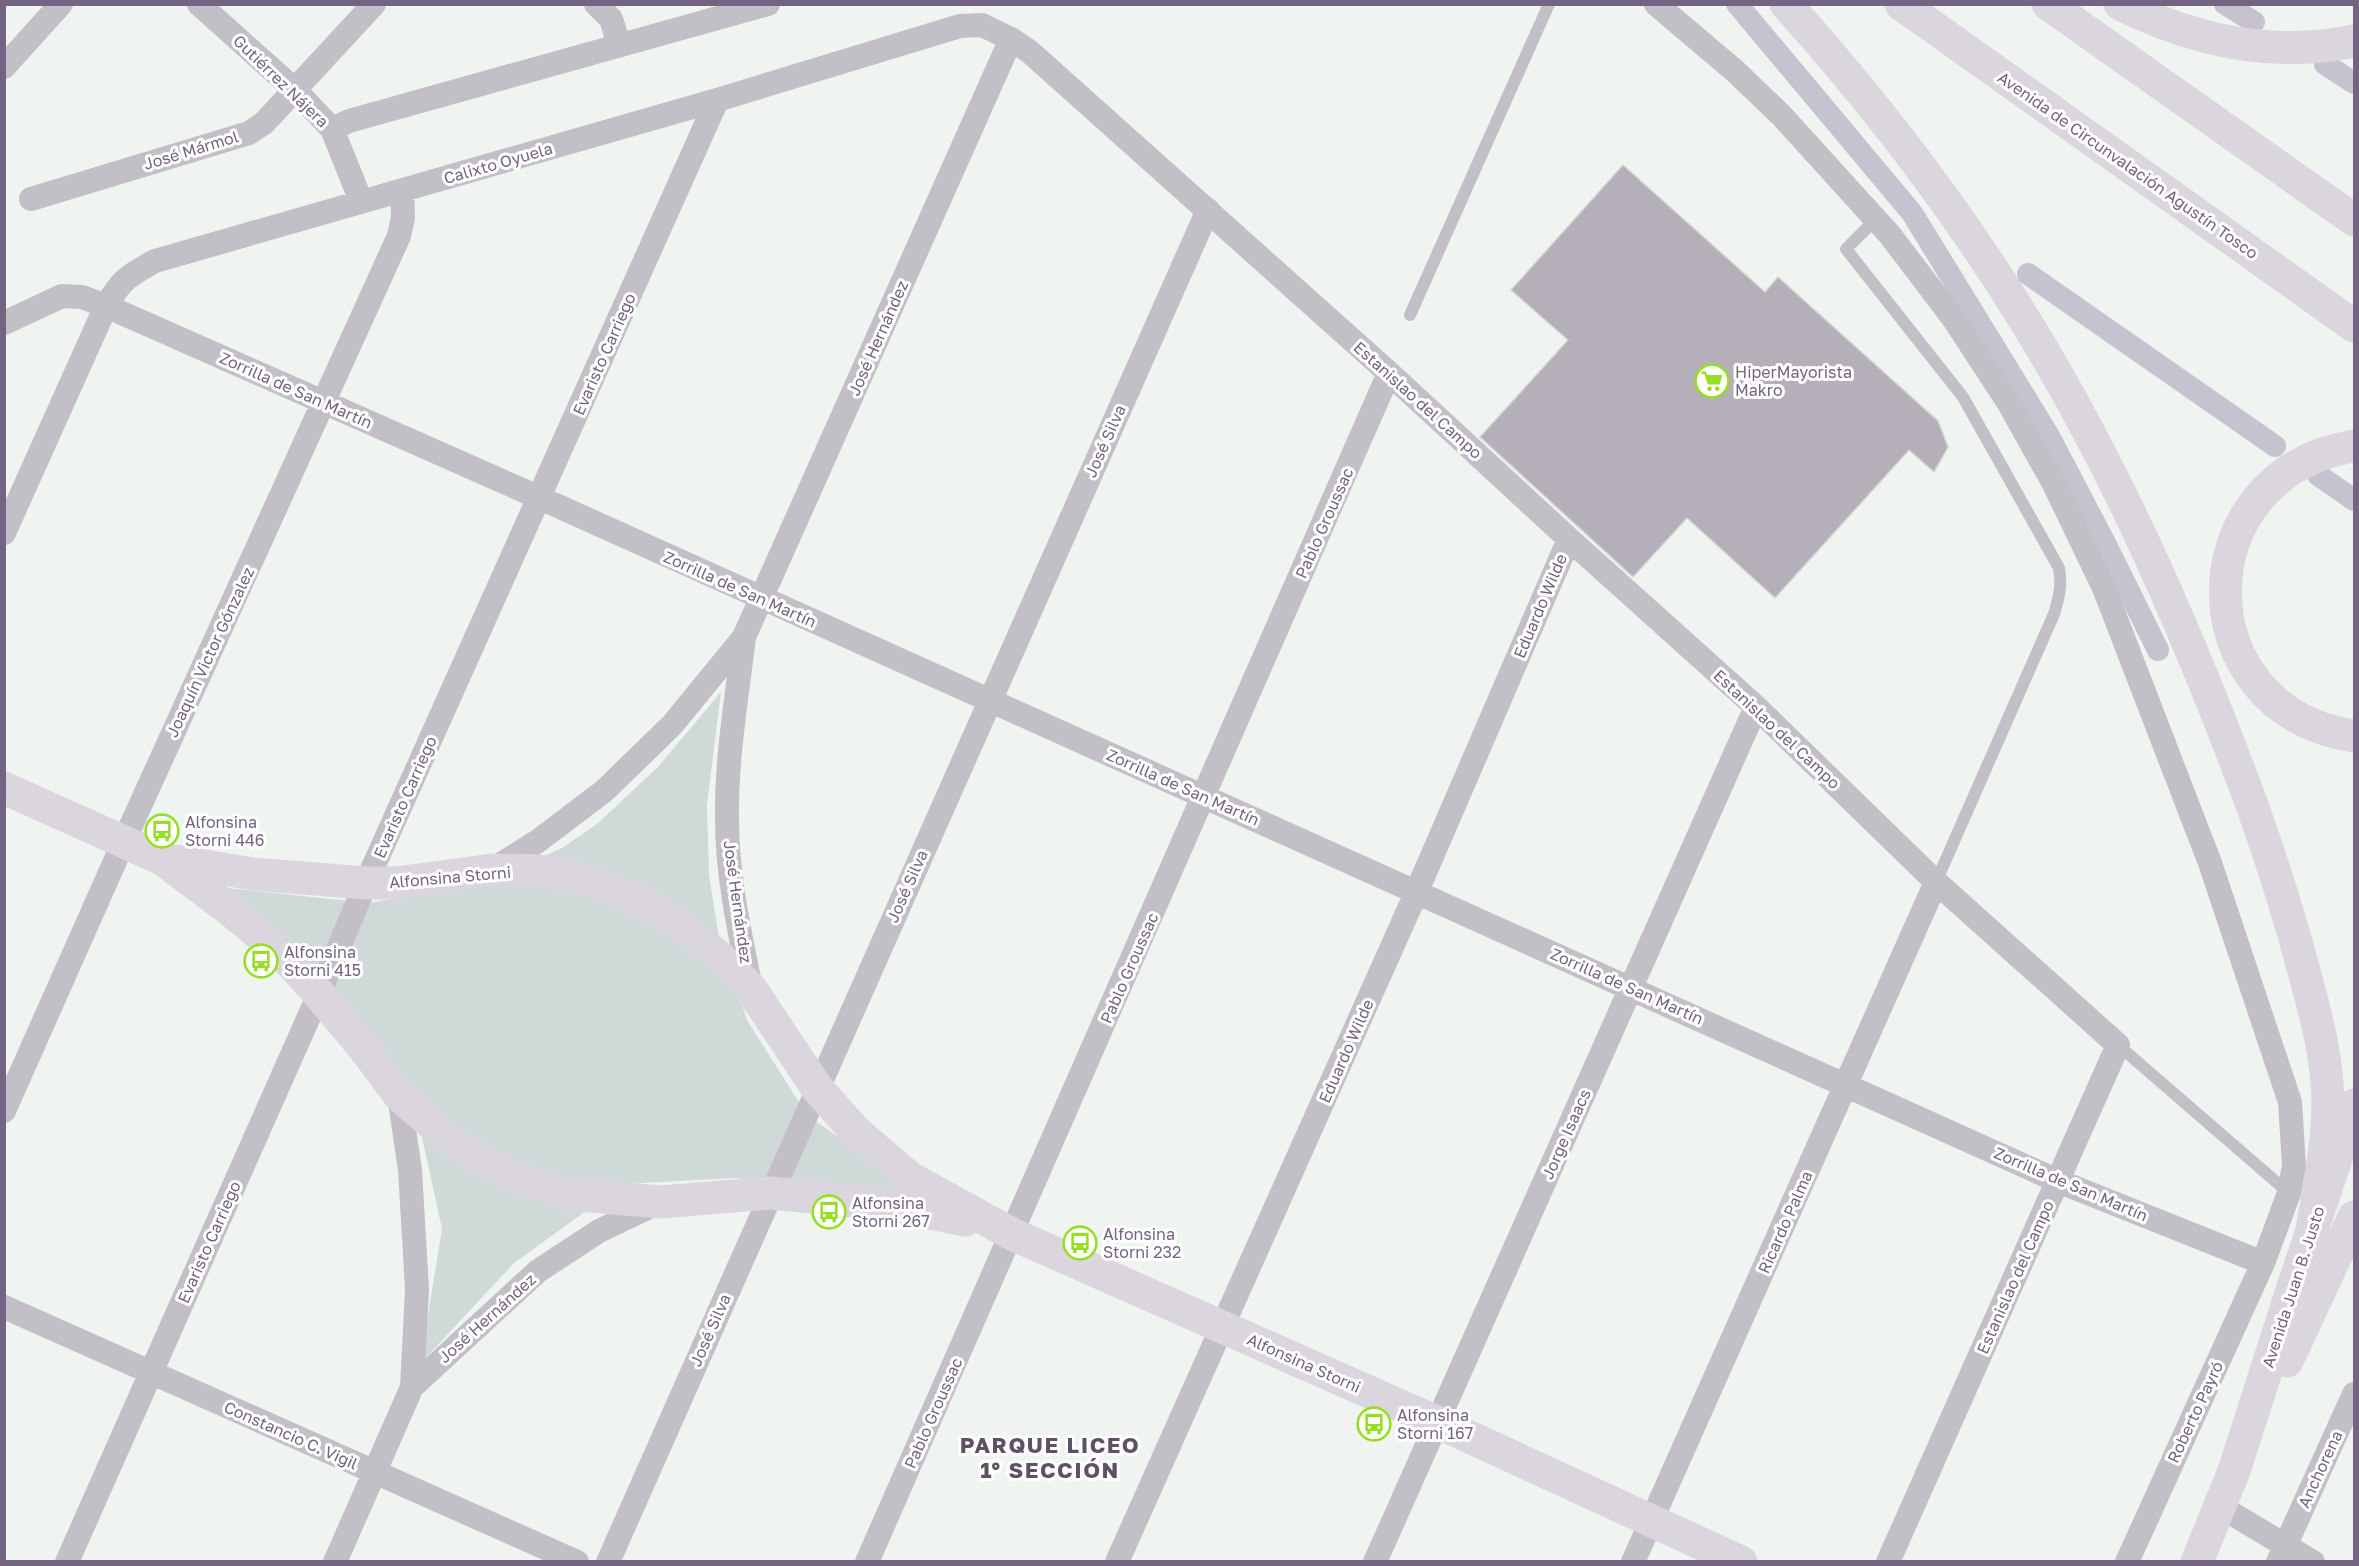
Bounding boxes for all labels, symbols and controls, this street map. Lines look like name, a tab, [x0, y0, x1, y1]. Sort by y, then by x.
street label: Gutiérrez Nájera	[229, 31, 333, 131]
street label: Avenida de Circunvalación Agustín Tosco	[1994, 67, 2262, 263]
street label: José Mármol	[141, 126, 241, 174]
street label: Calixto Oyuela	[441, 138, 555, 188]
street label: José Hernández	[844, 277, 912, 399]
street label: Evaristo Carriego	[568, 290, 640, 418]
street label: Estanislao del Campo	[1350, 337, 1486, 463]
street label: Zorrilla de San Martín	[217, 347, 375, 433]
place label: HiperMayorista Makro	[1735, 362, 1852, 400]
supermarket icon: HiperMayorista Makro	[1694, 363, 1730, 399]
street label: José Silva	[1080, 402, 1130, 480]
street label: Pablo Groussac	[1291, 464, 1357, 581]
street label: Zorrilla de San Martín	[661, 546, 819, 632]
street label: Eduardo Wilde	[1509, 551, 1571, 661]
street label: Joaquín Victor Gónzalez	[162, 564, 258, 740]
street label: Estanislao del Campo	[1710, 665, 1844, 793]
street label: Evaristo Carriego	[369, 733, 441, 861]
street label: Zorrilla de San Martín	[1104, 744, 1262, 830]
place label: Alfonsina Storni 446	[185, 812, 265, 850]
bus stop icon: Alfonsina Storni 446	[144, 813, 180, 849]
street label: José Hernández	[719, 839, 757, 965]
street label: José Silva	[882, 847, 932, 925]
street label: Alfonsina Storni	[388, 862, 512, 892]
street label: Pablo Groussac	[1096, 909, 1162, 1026]
place label: Alfonsina Storni 415	[284, 942, 361, 980]
bus stop icon: Alfonsina Storni 415	[243, 943, 279, 979]
street label: Zorrilla de San Martín	[1548, 943, 1706, 1029]
street label: Eduardo Wilde	[1314, 996, 1378, 1106]
street label: Jorge Isaacs	[1537, 1086, 1595, 1182]
street label: Zorrilla de San Martín	[1991, 1143, 2151, 1225]
street label: Ricardo Palma	[1753, 1168, 1817, 1276]
street label: Evaristo Carriego	[173, 1178, 245, 1306]
place label: Alfonsina Storni 267	[852, 1193, 930, 1231]
bus stop icon: Alfonsina Storni 267	[811, 1194, 847, 1230]
street label: Estanislao del Campo	[1972, 1197, 2058, 1357]
street label: Avenida Juan B. Justo	[2257, 1204, 2329, 1370]
place label: Alfonsina Storni 232	[1103, 1224, 1181, 1262]
bus stop icon: Alfonsina Storni 232	[1062, 1225, 1098, 1261]
street label: José Hernández	[434, 1269, 540, 1367]
street label: José Silva	[685, 1291, 735, 1369]
street label: Alfonsina Storni	[1244, 1329, 1364, 1397]
street label: Pablo Groussac	[900, 1354, 966, 1471]
street label: Roberto Payró	[2163, 1358, 2227, 1466]
street label: Constancio C. Vigil	[221, 1397, 361, 1473]
place label: Alfonsina Storni 167	[1397, 1405, 1473, 1443]
bus stop icon: Alfonsina Storni 167	[1356, 1406, 1392, 1442]
street label: Anchorena	[2293, 1427, 2347, 1511]
district label: PARQUE LICEO 1° SECCIÓN	[960, 1431, 1140, 1483]

